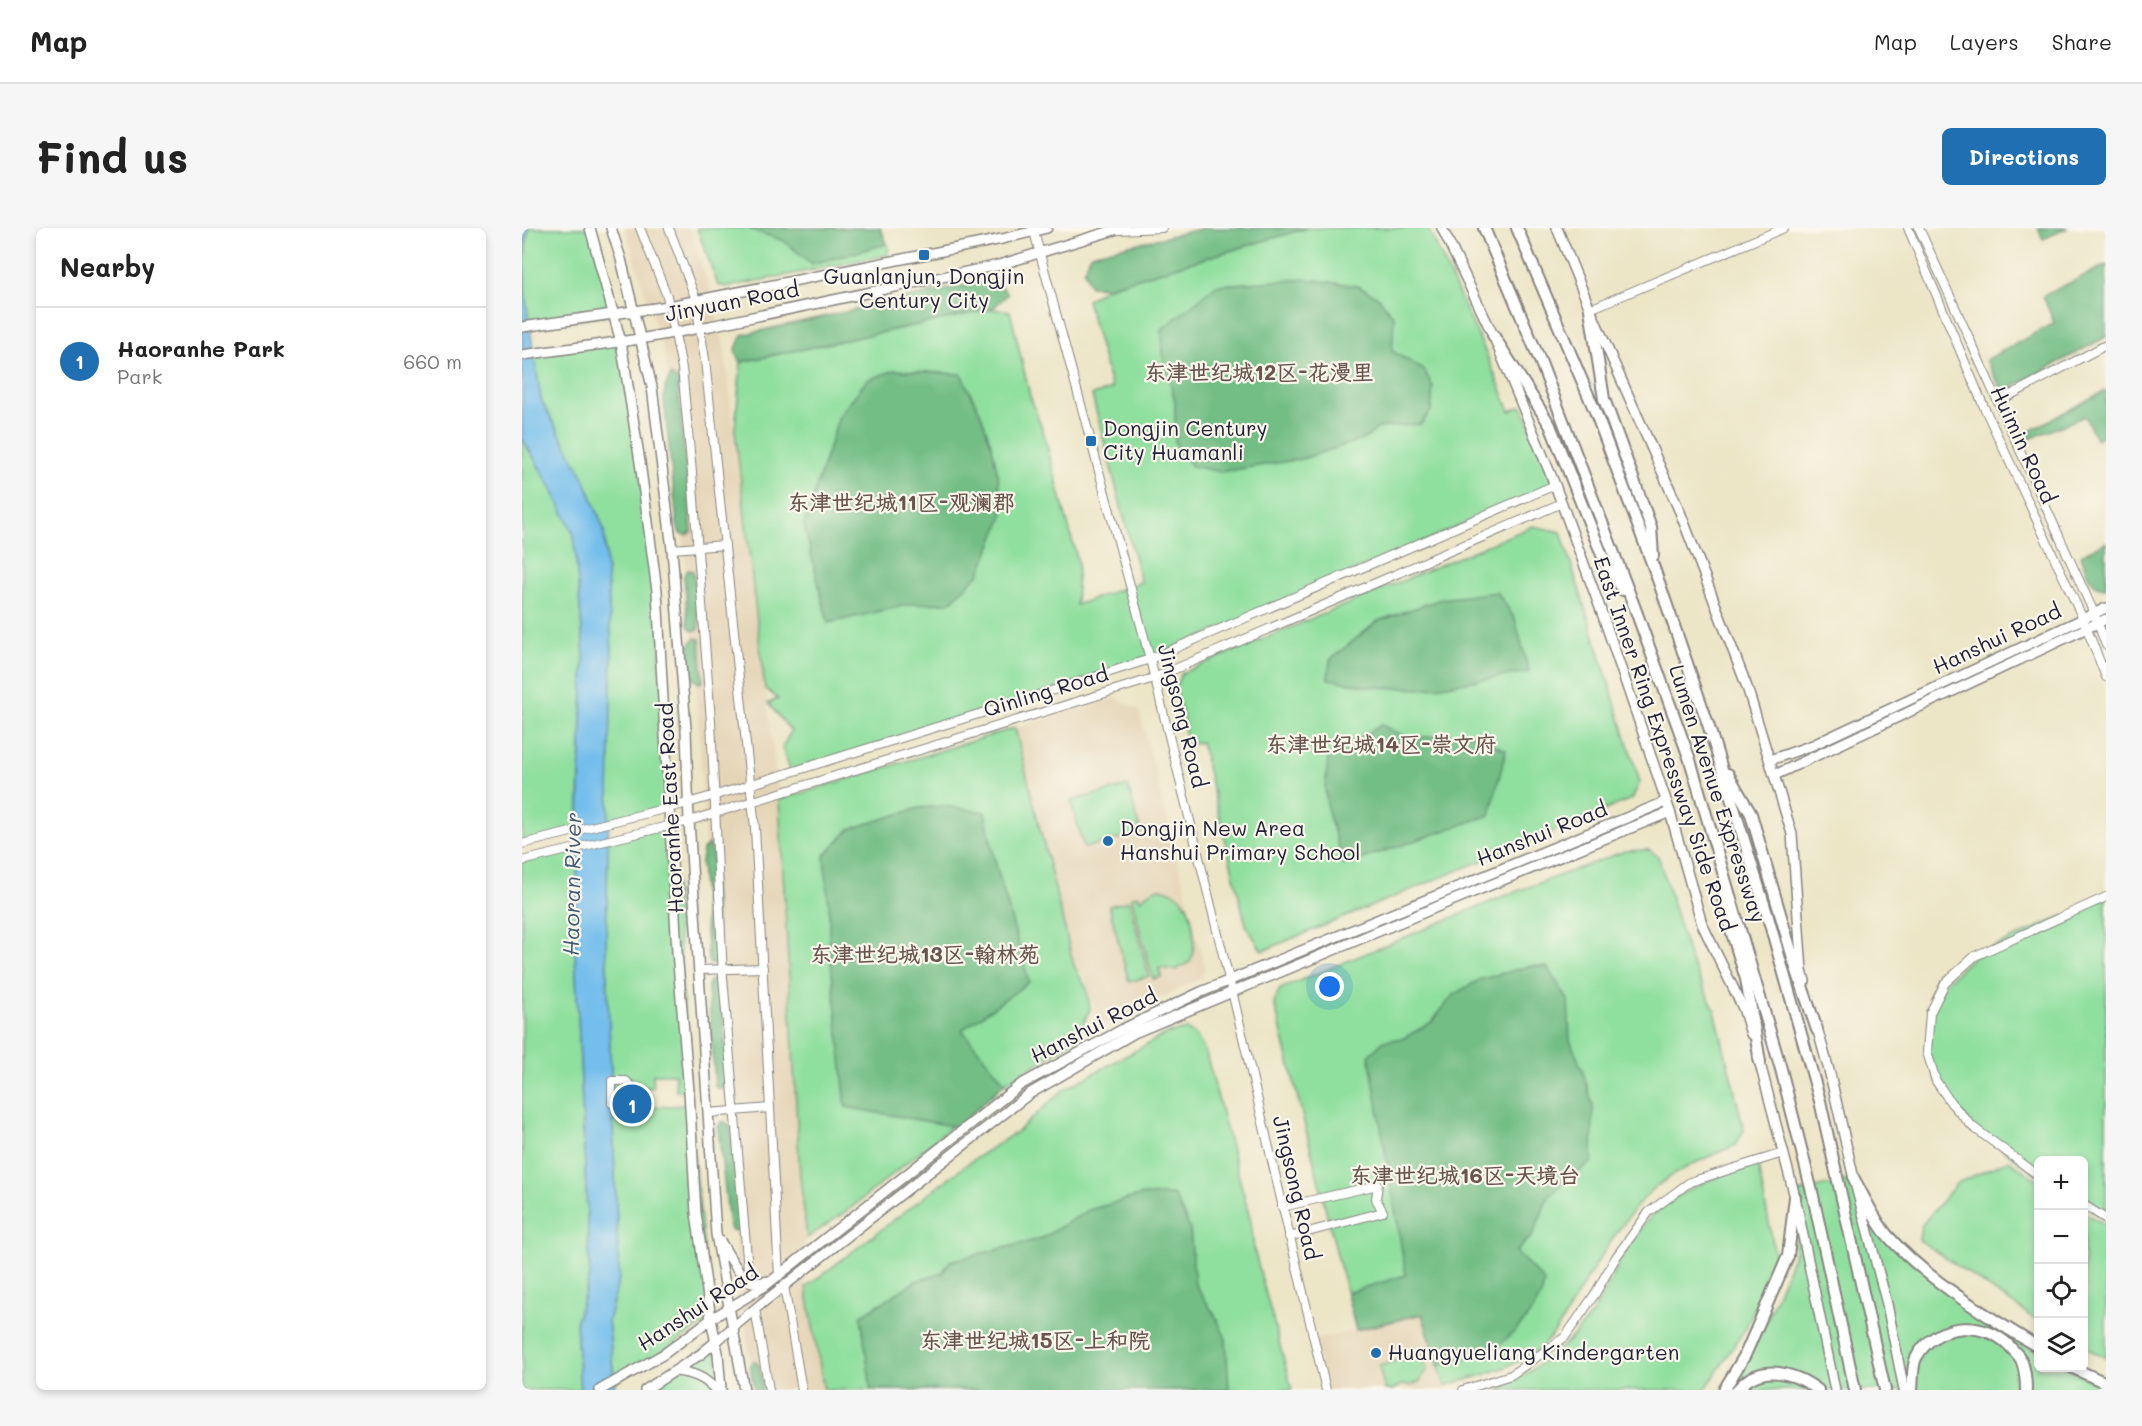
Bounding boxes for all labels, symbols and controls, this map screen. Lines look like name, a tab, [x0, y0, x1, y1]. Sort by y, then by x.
text: Map	[30, 23, 87, 59]
text: Map	[1874, 28, 1917, 55]
text: Layers	[1950, 28, 2019, 55]
text: Share	[2052, 28, 2112, 55]
button: Directions	[1942, 128, 2106, 185]
text: Find us	[36, 129, 188, 184]
marker: Guanlanjun, Dongjin Century City	[917, 248, 931, 262]
text: Nearby	[60, 250, 155, 284]
place label: Guanlanjun, Dongjin Century City	[824, 262, 1024, 313]
street label: Jinyuan Road	[662, 274, 801, 327]
text: Haoranhe Park	[117, 334, 285, 363]
text: 1	[75, 348, 84, 374]
text: 660 m	[403, 348, 462, 374]
district label: 东津世纪城12区-花漫里	[1144, 357, 1374, 386]
text: Park	[117, 363, 162, 389]
street label: Huimin Road	[1985, 381, 2063, 507]
place label: Dongjin Century City Huamanli	[1103, 414, 1267, 465]
marker: Dongjin Century City Huamanli	[1084, 434, 1098, 448]
district label: 东津世纪城11区-观澜郡	[788, 487, 1014, 516]
street label: East Inner Ring Expressway Side Road	[1588, 553, 1742, 935]
street label: Hanshui Road	[1928, 596, 2065, 679]
street label: Jingsong Road	[1153, 641, 1214, 790]
street label: Qinling Road	[980, 659, 1111, 722]
street label: Lumen Avenue Expressway	[1664, 661, 1773, 926]
street label: Haoranhe East Road	[651, 702, 689, 914]
district label: 东津世纪城14区-崇文府	[1266, 729, 1496, 758]
street label: Hanshui Road	[1472, 794, 1611, 871]
water label: Haoran River	[556, 812, 587, 956]
place label: Dongjin New Area Hanshui Primary School	[1120, 814, 1360, 865]
marker: Dongjin New Area Hanshui Primary School	[1101, 834, 1115, 848]
district label: 东津世纪城13区-翰林苑	[810, 939, 1040, 968]
your location	[1315, 972, 1344, 1001]
street label: Hanshui Road	[1025, 981, 1161, 1068]
pin: 1	[612, 1082, 652, 1126]
street label: Jingsong Road	[1268, 1113, 1327, 1262]
map controls	[2034, 1156, 2088, 1372]
button: +	[2034, 1156, 2088, 1210]
district label: 东津世纪城16区-天境台	[1350, 1160, 1580, 1189]
button: −	[2034, 1210, 2088, 1264]
street label: Hanshui Road	[632, 1258, 763, 1356]
button: locate	[2034, 1264, 2088, 1318]
button: layers	[2034, 1318, 2088, 1372]
district label: 东津世纪城15区-上和院	[920, 1325, 1150, 1354]
place label: Huangyueliang Kindergarten	[1388, 1338, 1679, 1365]
marker: Huangyueliang Kindergarten	[1369, 1346, 1383, 1360]

